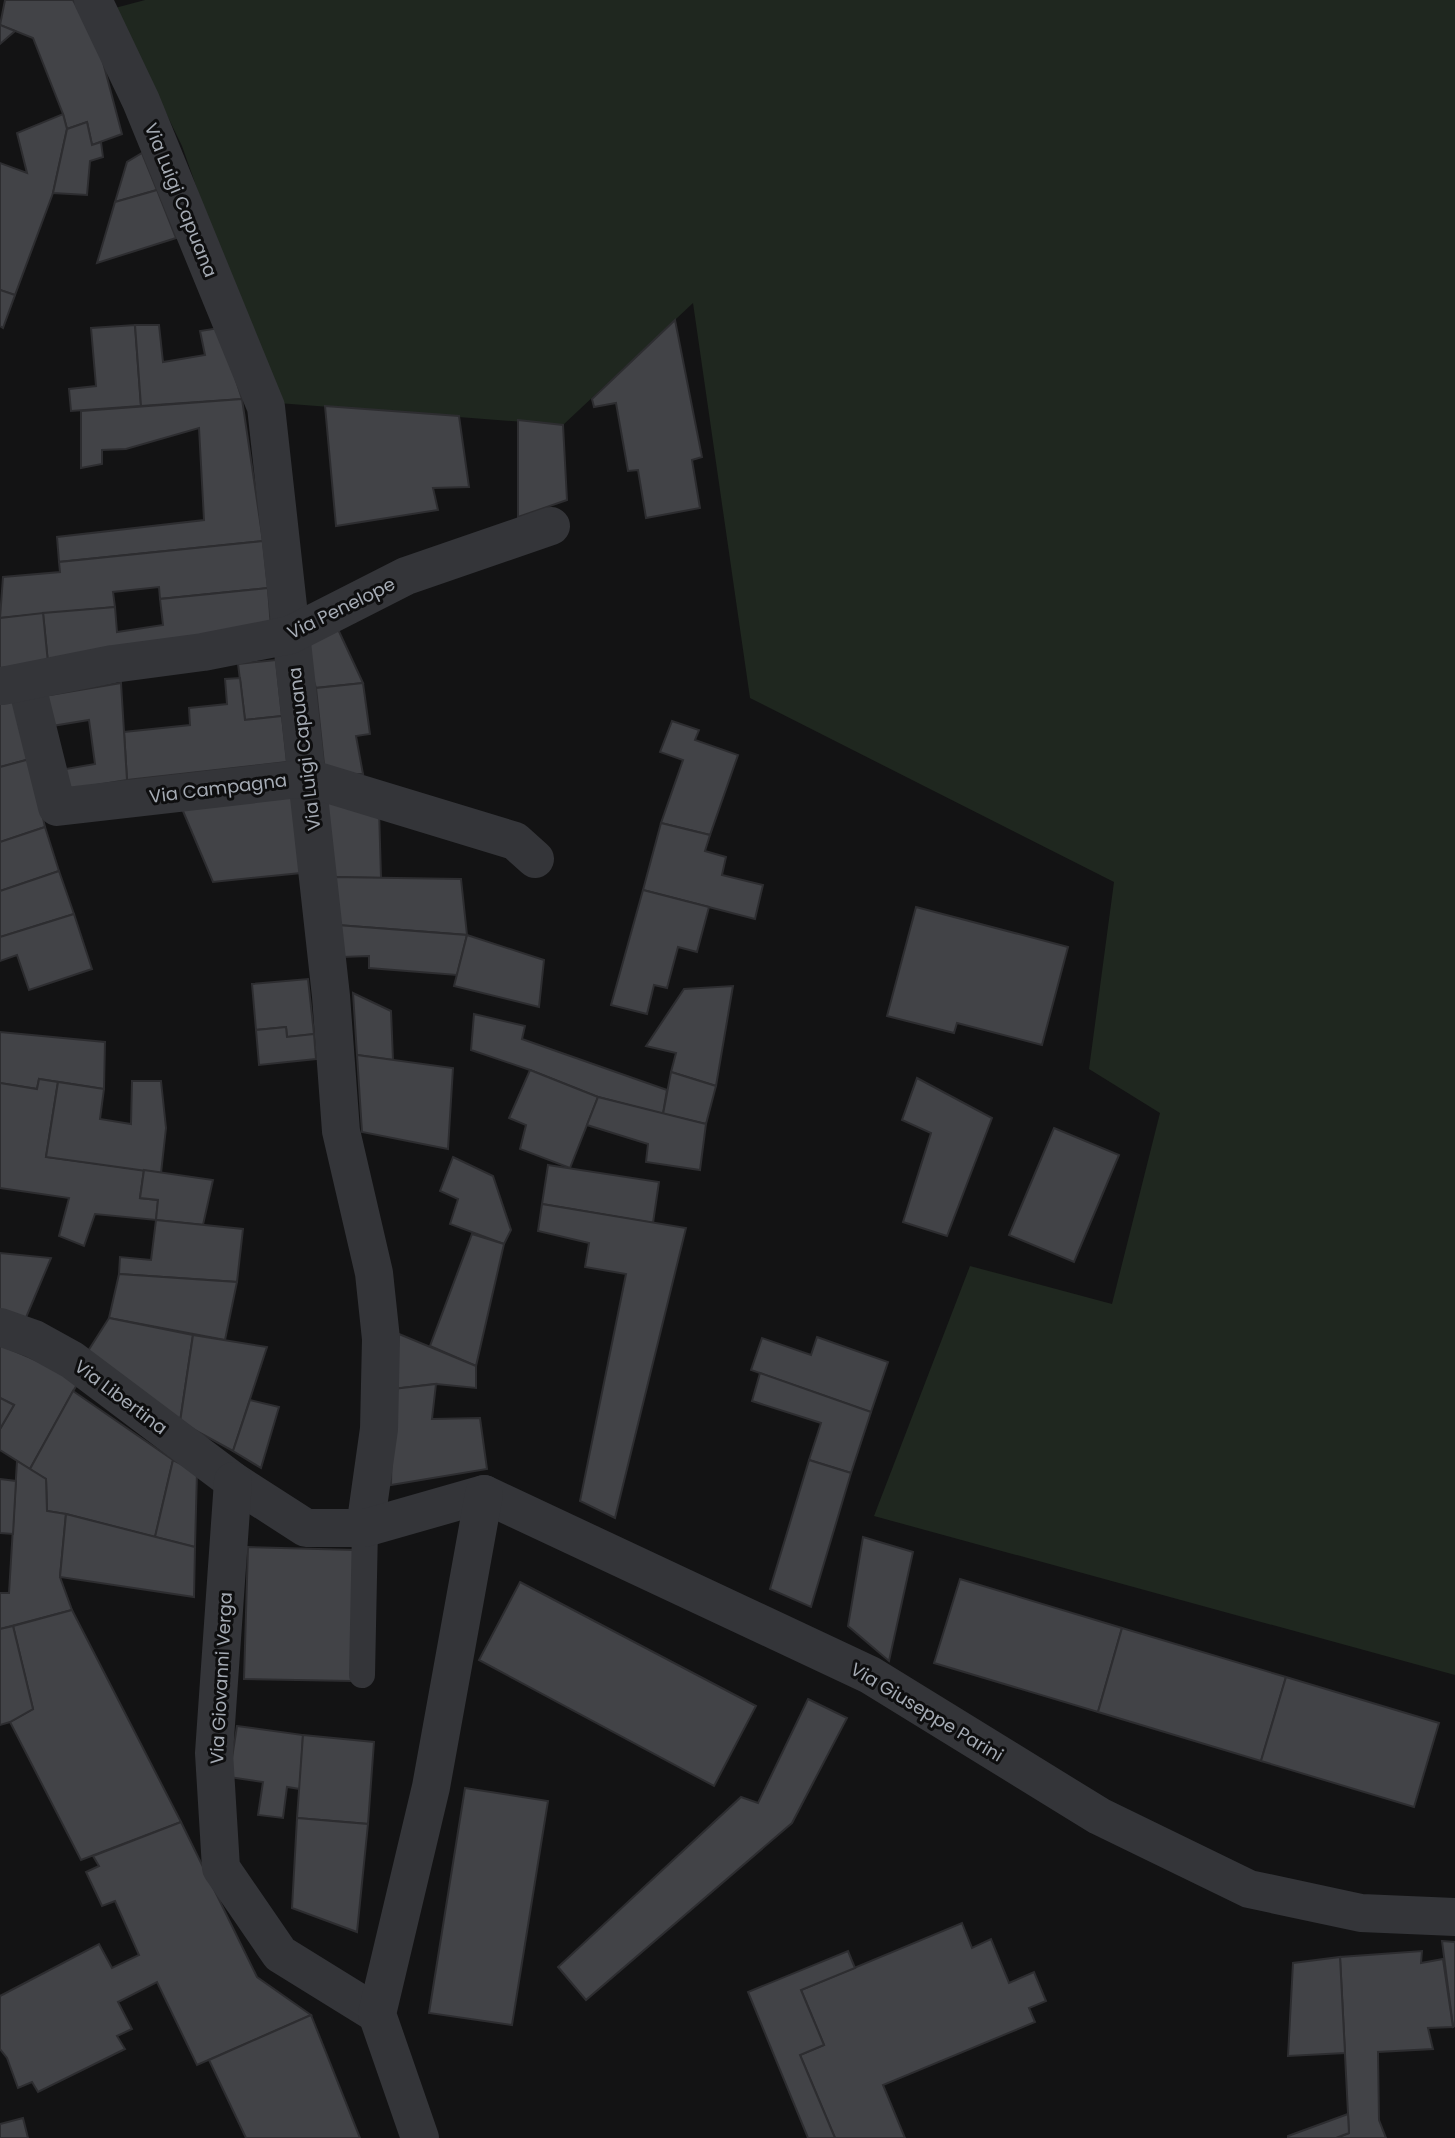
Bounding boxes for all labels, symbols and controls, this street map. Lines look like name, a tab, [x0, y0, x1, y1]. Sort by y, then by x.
street label: Via Luigi Capuana	[139, 119, 223, 281]
street label: Via Penelope	[283, 571, 399, 645]
street label: Via Luigi Capuana	[282, 666, 326, 832]
street label: Via Campagna	[148, 767, 288, 809]
street label: Via Libertina	[69, 1354, 173, 1440]
street label: Via Giovanni Verga	[204, 1591, 238, 1765]
street label: Via Giuseppe Parini	[846, 1656, 1008, 1768]

